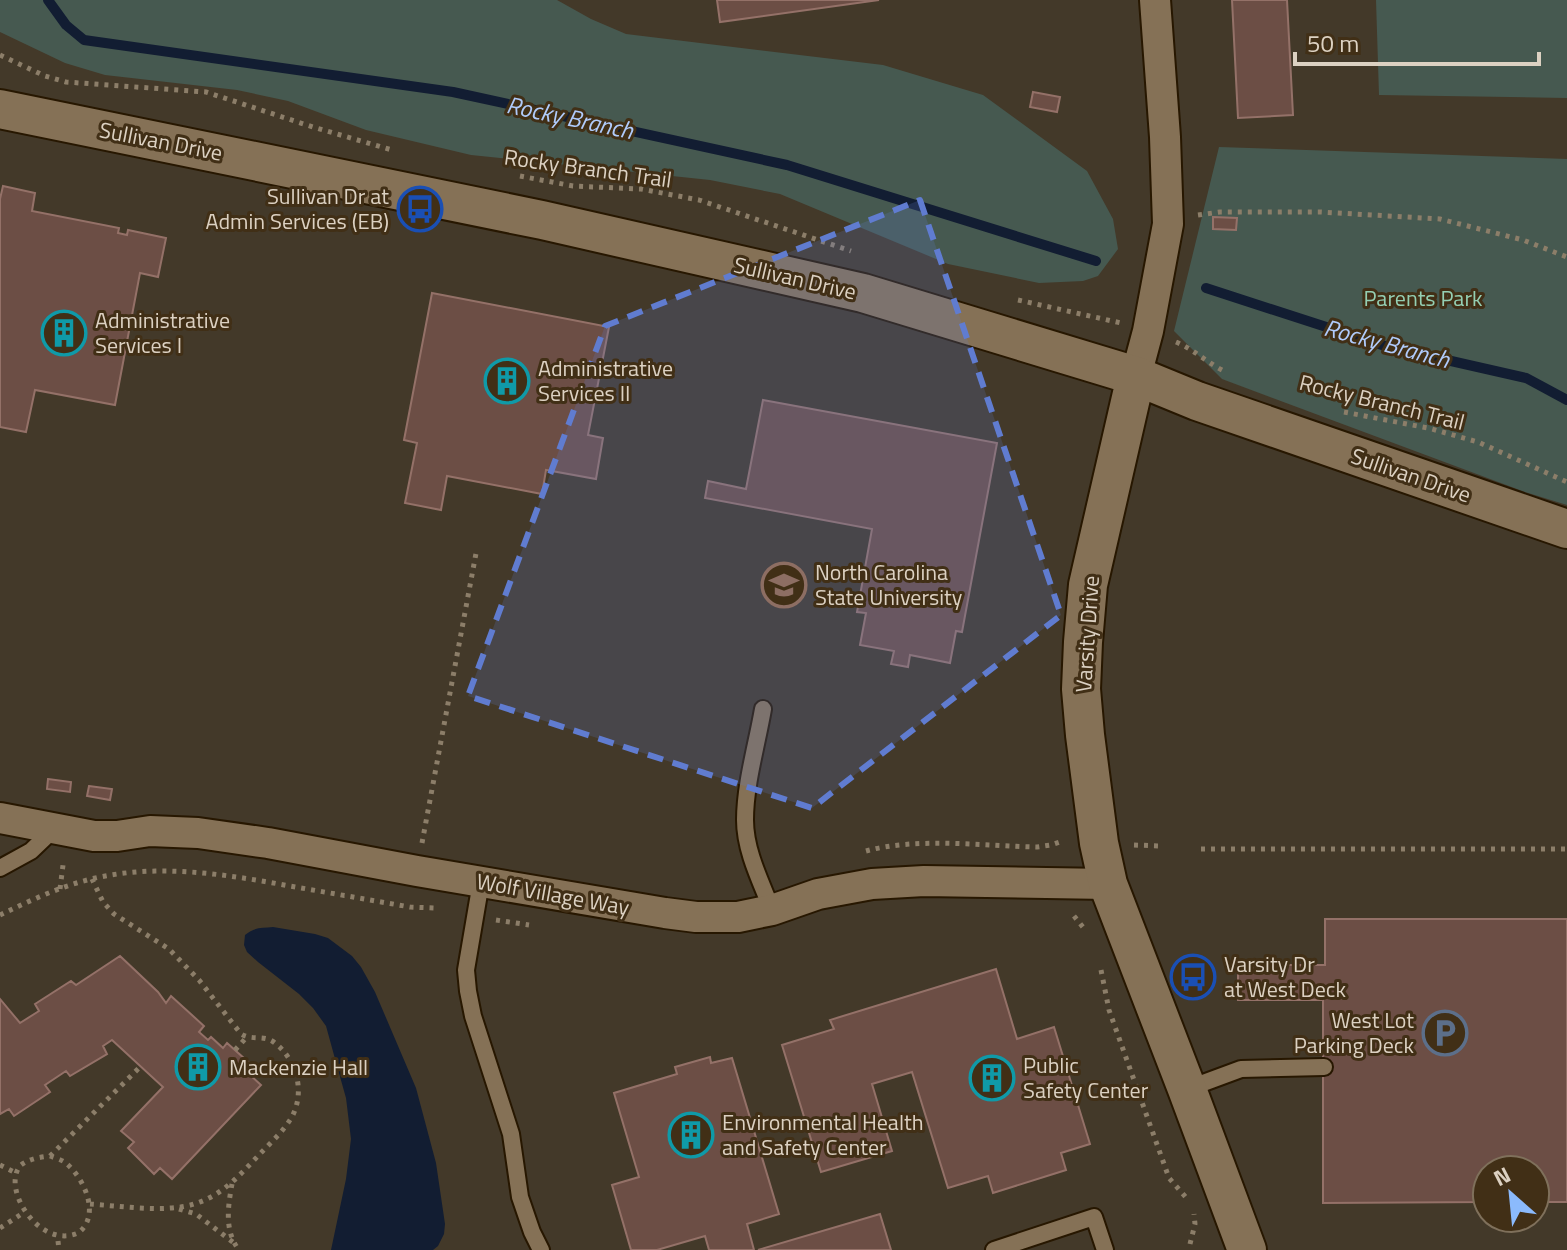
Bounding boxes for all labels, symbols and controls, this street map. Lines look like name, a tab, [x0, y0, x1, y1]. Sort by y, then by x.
scale bar	[1295, 16, 1539, 66]
text: 50 m	[1307, 25, 1359, 61]
water label: Rocky Branch	[503, 86, 638, 148]
street label: Sullivan Drive	[97, 112, 225, 170]
street label: Rocky Branch Trail	[502, 139, 674, 197]
place label: Sullivan Dr at Admin Services (EB)	[205, 179, 389, 238]
bus stop icon: Sullivan Dr at Admin Services (EB)	[396, 185, 444, 233]
street label: Sullivan Drive	[730, 247, 860, 309]
park label: Parents Park	[1363, 281, 1483, 315]
place label: Administrative Services I	[95, 303, 230, 362]
building icon: Administrative Services I	[40, 309, 88, 357]
water label: Rocky Branch	[1320, 309, 1455, 377]
place label: Administrative Services II	[538, 351, 673, 410]
building icon: Administrative Services II	[483, 357, 531, 405]
street label: Rocky Branch Trail	[1296, 365, 1468, 439]
street label: Sullivan Drive	[1346, 439, 1476, 511]
place label: North Carolina State University	[815, 555, 963, 614]
school or university icon: North Carolina State University	[760, 561, 808, 609]
street label: Varsity Drive	[1066, 574, 1108, 694]
street label: Wolf Village Way	[474, 864, 632, 924]
place label: Varsity Dr at West Deck	[1224, 947, 1346, 1006]
bus stop icon: Varsity Dr at West Deck	[1169, 953, 1217, 1001]
place label: West Lot Parking Deck	[1294, 1003, 1414, 1062]
parking icon: West Lot Parking Deck	[1421, 1009, 1469, 1057]
building icon: Mackenzie Hall	[174, 1043, 222, 1091]
place label: Public Safety Center	[1023, 1048, 1149, 1107]
place label: Mackenzie Hall	[229, 1050, 368, 1084]
building icon: Public Safety Center	[968, 1054, 1016, 1102]
place label: Environmental Health and Safety Center	[722, 1105, 924, 1164]
building icon: Environmental Health and Safety Center	[667, 1111, 715, 1159]
north arrow	[1471, 1154, 1551, 1234]
text: N	[1487, 1158, 1516, 1195]

